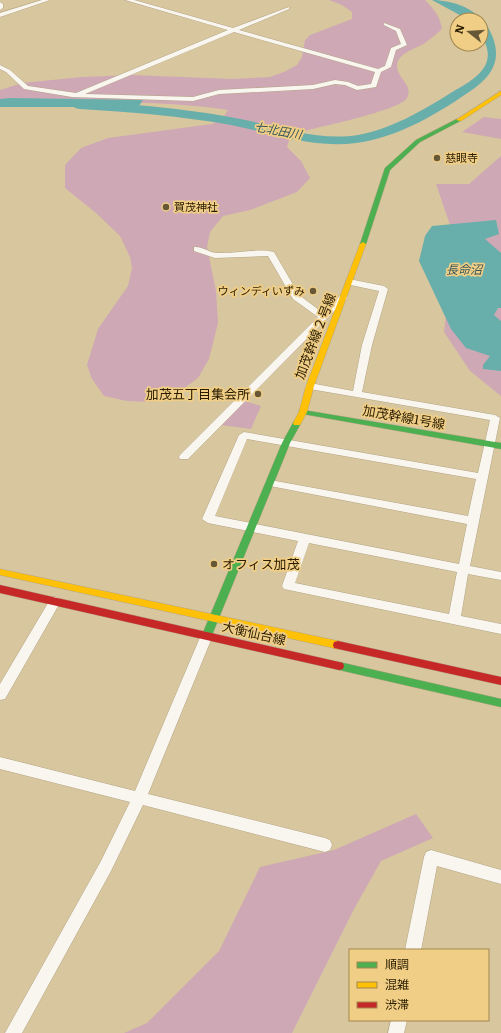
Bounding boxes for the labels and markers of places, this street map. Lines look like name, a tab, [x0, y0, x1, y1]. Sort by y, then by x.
place label: 慈眼寺	[445, 149, 478, 165]
marker: 慈眼寺	[432, 153, 442, 163]
place label: 賀茂神社	[174, 198, 218, 214]
marker: 賀茂神社	[161, 202, 171, 212]
place label: ウィンディいずみ	[218, 282, 305, 298]
marker: ウィンディいずみ	[308, 286, 318, 296]
place label: 加茂五丁目集会所	[146, 384, 250, 403]
marker: 加茂五丁目集会所	[253, 389, 263, 399]
place label: オフィス加茂	[222, 554, 300, 573]
marker: オフィス加茂	[209, 559, 219, 569]

